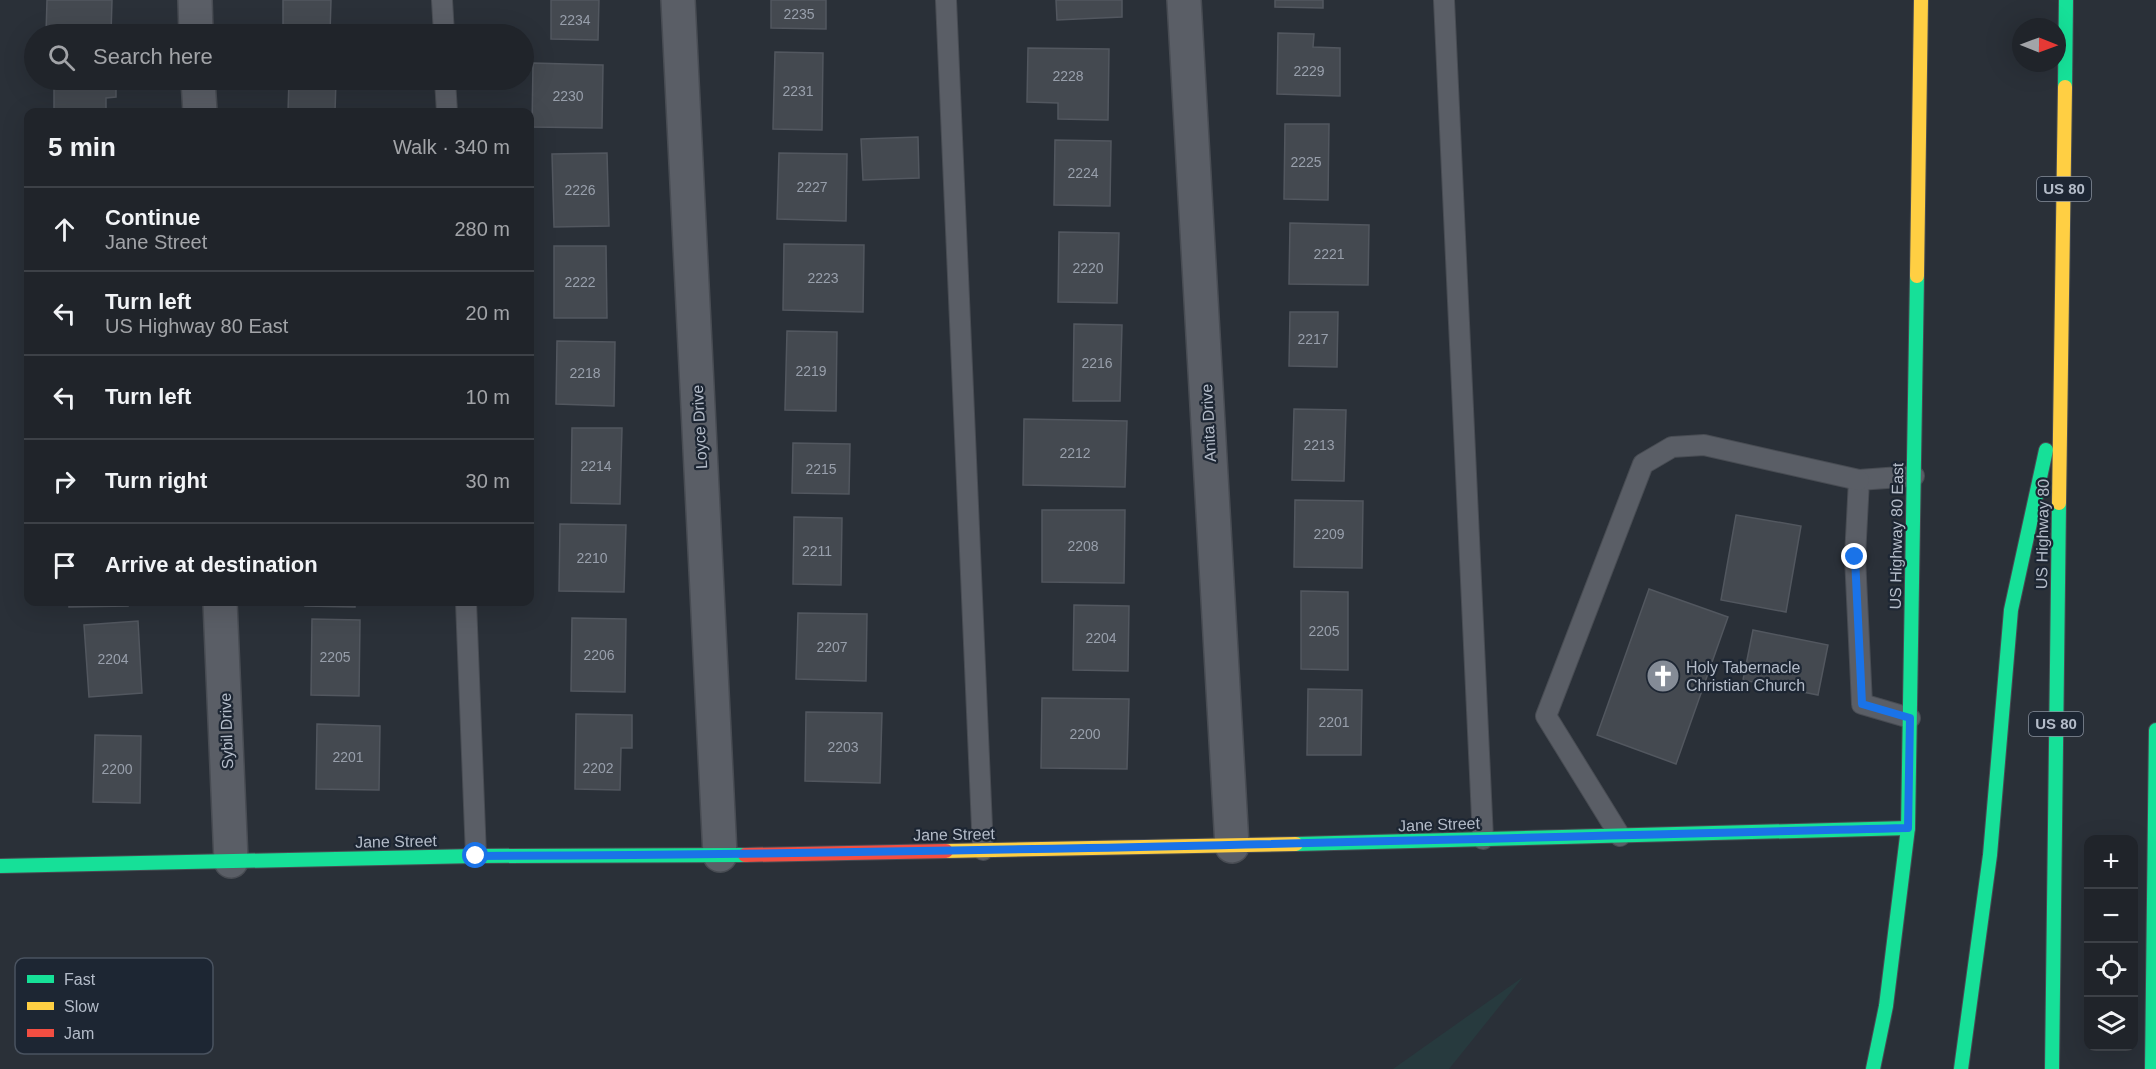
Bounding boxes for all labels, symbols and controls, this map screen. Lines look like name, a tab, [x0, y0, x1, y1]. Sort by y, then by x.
house number: 2235	[783, 6, 815, 22]
house number: 2234	[559, 12, 591, 28]
north arrow	[2012, 18, 2066, 72]
search box	[24, 24, 534, 90]
icon: search	[45, 41, 78, 74]
text: Search here	[93, 44, 213, 69]
house number: 2229	[1293, 63, 1325, 79]
house number: 2228	[1052, 68, 1084, 84]
house number: 2231	[782, 83, 814, 99]
house number: 2230	[552, 88, 584, 104]
text: 5 min	[48, 132, 116, 162]
text: Walk · 340 m	[393, 136, 510, 158]
house number: 2225	[1290, 154, 1322, 170]
house number: 2224	[1067, 165, 1099, 181]
road number: US 80	[2037, 177, 2091, 201]
house number: 2227	[796, 179, 828, 195]
house number: 2226	[564, 182, 596, 198]
text: Continue	[105, 205, 200, 230]
icon: ahead	[48, 213, 81, 246]
text: 280 m	[454, 218, 510, 240]
text: Jane Street	[105, 231, 207, 253]
house number: 2221	[1313, 246, 1345, 262]
house number: 2220	[1072, 260, 1104, 276]
house number: 2223	[807, 270, 839, 286]
house number: 2222	[564, 274, 596, 290]
text: Turn left	[105, 289, 191, 314]
icon: left	[48, 297, 81, 330]
text: 20 m	[466, 302, 510, 324]
text: US Highway 80 East	[105, 315, 288, 337]
house number: 2217	[1297, 331, 1329, 347]
house number: 2216	[1081, 355, 1113, 371]
house number: 2219	[795, 363, 827, 379]
house number: 2218	[569, 365, 601, 381]
icon: left	[48, 381, 81, 414]
street label: Anita Drive	[1198, 383, 1219, 462]
text: Turn left	[105, 384, 191, 409]
street label: Loyce Drive	[689, 384, 710, 470]
text: 10 m	[466, 386, 510, 408]
house number: 2213	[1303, 437, 1335, 453]
house number: 2212	[1059, 445, 1091, 461]
house number: 2214	[580, 458, 612, 474]
house number: 2215	[805, 461, 837, 477]
street label: US Highway 80 East	[1887, 462, 1906, 610]
icon: right	[48, 465, 81, 498]
text: Turn right	[105, 468, 207, 493]
text: 30 m	[466, 470, 510, 492]
street label: US Highway 80	[2033, 479, 2052, 589]
house number: 2209	[1313, 526, 1345, 542]
house number: 2208	[1067, 538, 1099, 554]
house number: 2211	[802, 543, 832, 559]
route end	[1841, 543, 1867, 569]
icon: arrive	[48, 549, 81, 582]
house number: 2210	[576, 550, 608, 566]
text: Arrive at destination	[105, 552, 318, 577]
house number: 2205	[1308, 623, 1340, 639]
house number: 2204	[1085, 630, 1117, 646]
house number: 2207	[816, 639, 848, 655]
house number: 2206	[583, 647, 615, 663]
house number: 2205	[319, 649, 351, 665]
house number: 2204	[97, 651, 129, 667]
church icon: Holy Tabernacle Christian Church	[1645, 658, 1681, 694]
place label: Holy Tabernacle Christian Church	[1686, 659, 1805, 694]
street label: Sybil Drive	[217, 692, 236, 769]
road number: US 80	[2029, 712, 2083, 736]
house number: 2201	[1318, 714, 1350, 730]
house number: 2200	[1069, 726, 1101, 742]
house number: 2203	[827, 739, 859, 755]
house number: 2201	[332, 749, 364, 765]
house number: 2202	[582, 760, 614, 776]
house number: 2200	[101, 761, 133, 777]
street label: Jane Street	[1398, 815, 1481, 834]
street label: Jane Street	[913, 825, 996, 844]
street label: Jane Street	[355, 832, 438, 851]
map controls	[2084, 835, 2138, 1051]
button: +	[2084, 835, 2138, 889]
route start	[462, 842, 488, 868]
button: −	[2084, 889, 2138, 943]
button: locate	[2084, 943, 2138, 997]
legend	[15, 958, 213, 1054]
text: Fast	[64, 971, 96, 988]
button: layers	[2084, 997, 2138, 1051]
text: Slow	[64, 998, 99, 1015]
text: Jam	[64, 1025, 94, 1042]

